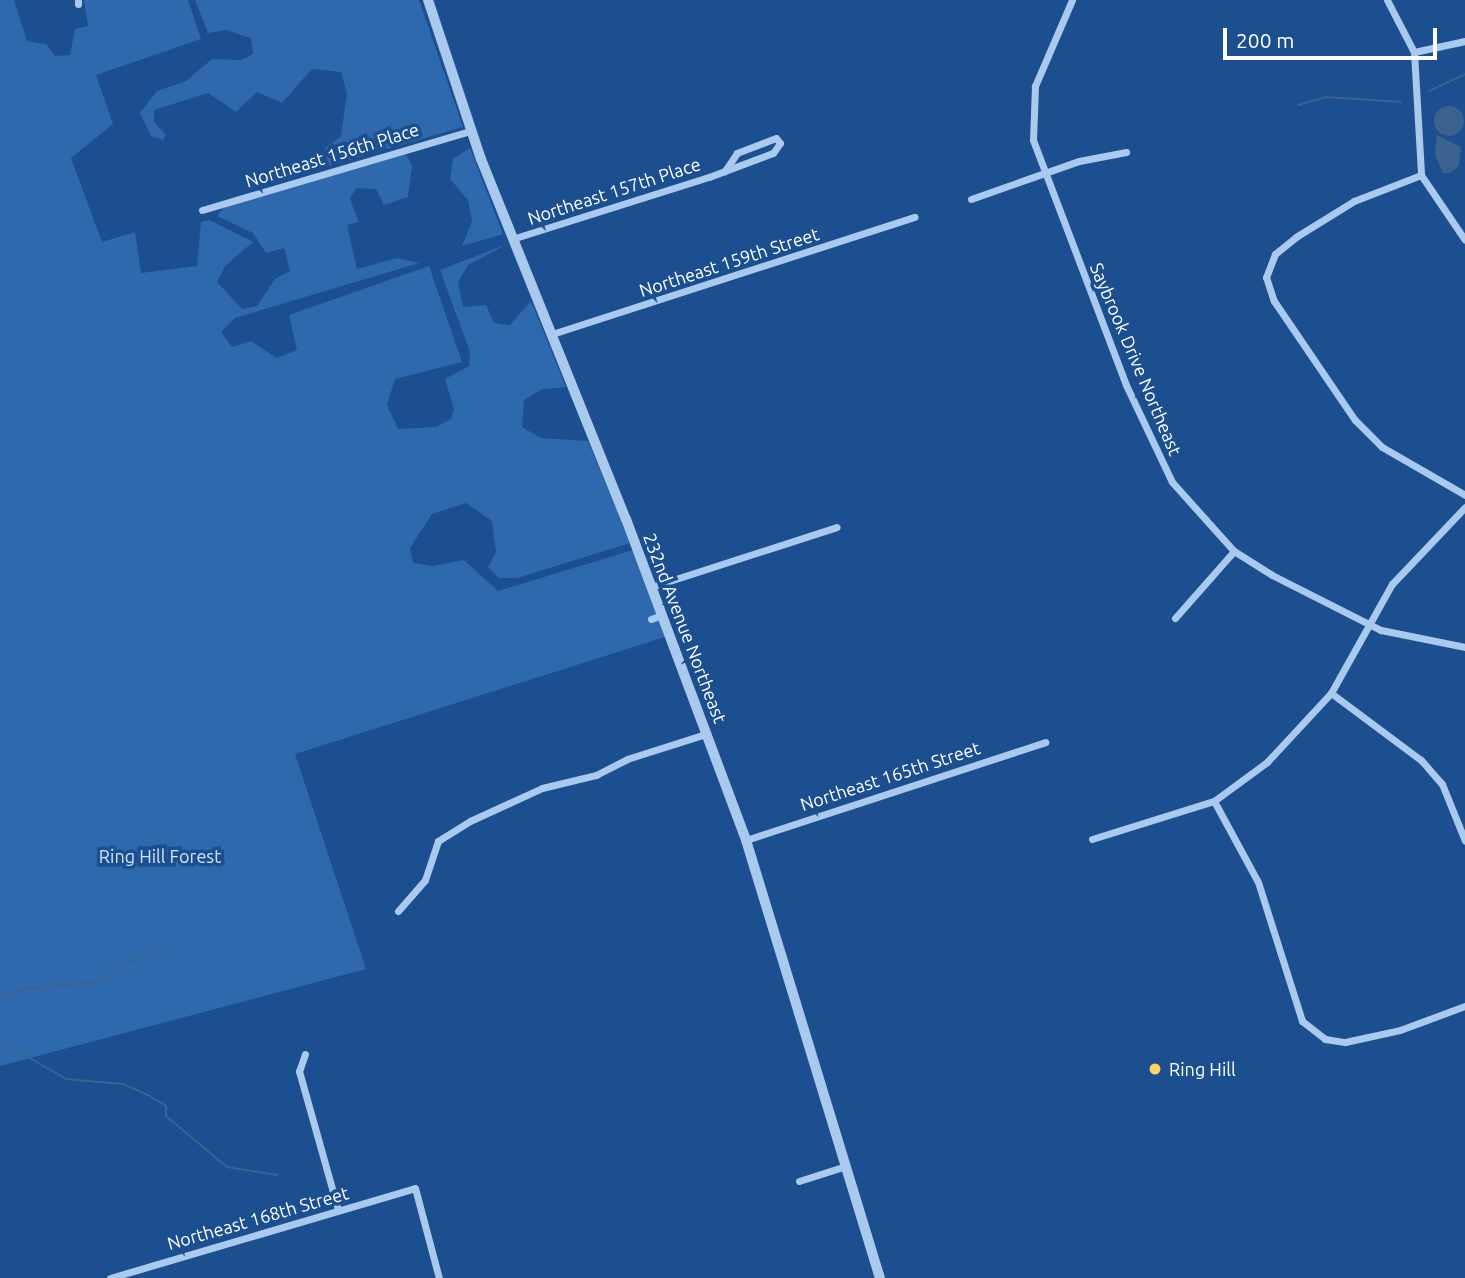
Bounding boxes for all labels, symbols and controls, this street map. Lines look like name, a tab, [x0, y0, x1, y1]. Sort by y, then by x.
scale bar	[1227, 14, 1440, 58]
text: 200 m	[1236, 28, 1294, 52]
street label: Northeast 156th Place	[242, 118, 422, 192]
street label: Northeast 157th Place	[525, 153, 703, 229]
street label: Northeast 159th Street	[636, 223, 822, 301]
street label: Saybrook Drive Northeast	[1086, 259, 1186, 459]
street label: 232nd Avenue Northeast	[639, 530, 731, 726]
street label: Northeast 165th Street	[797, 737, 983, 815]
park label: Ring Hill Forest	[99, 845, 221, 867]
place label: Ring Hill	[1169, 1058, 1236, 1080]
marker: Ring Hill	[1147, 1061, 1163, 1077]
street label: Northeast 168th Street	[165, 1182, 351, 1254]

